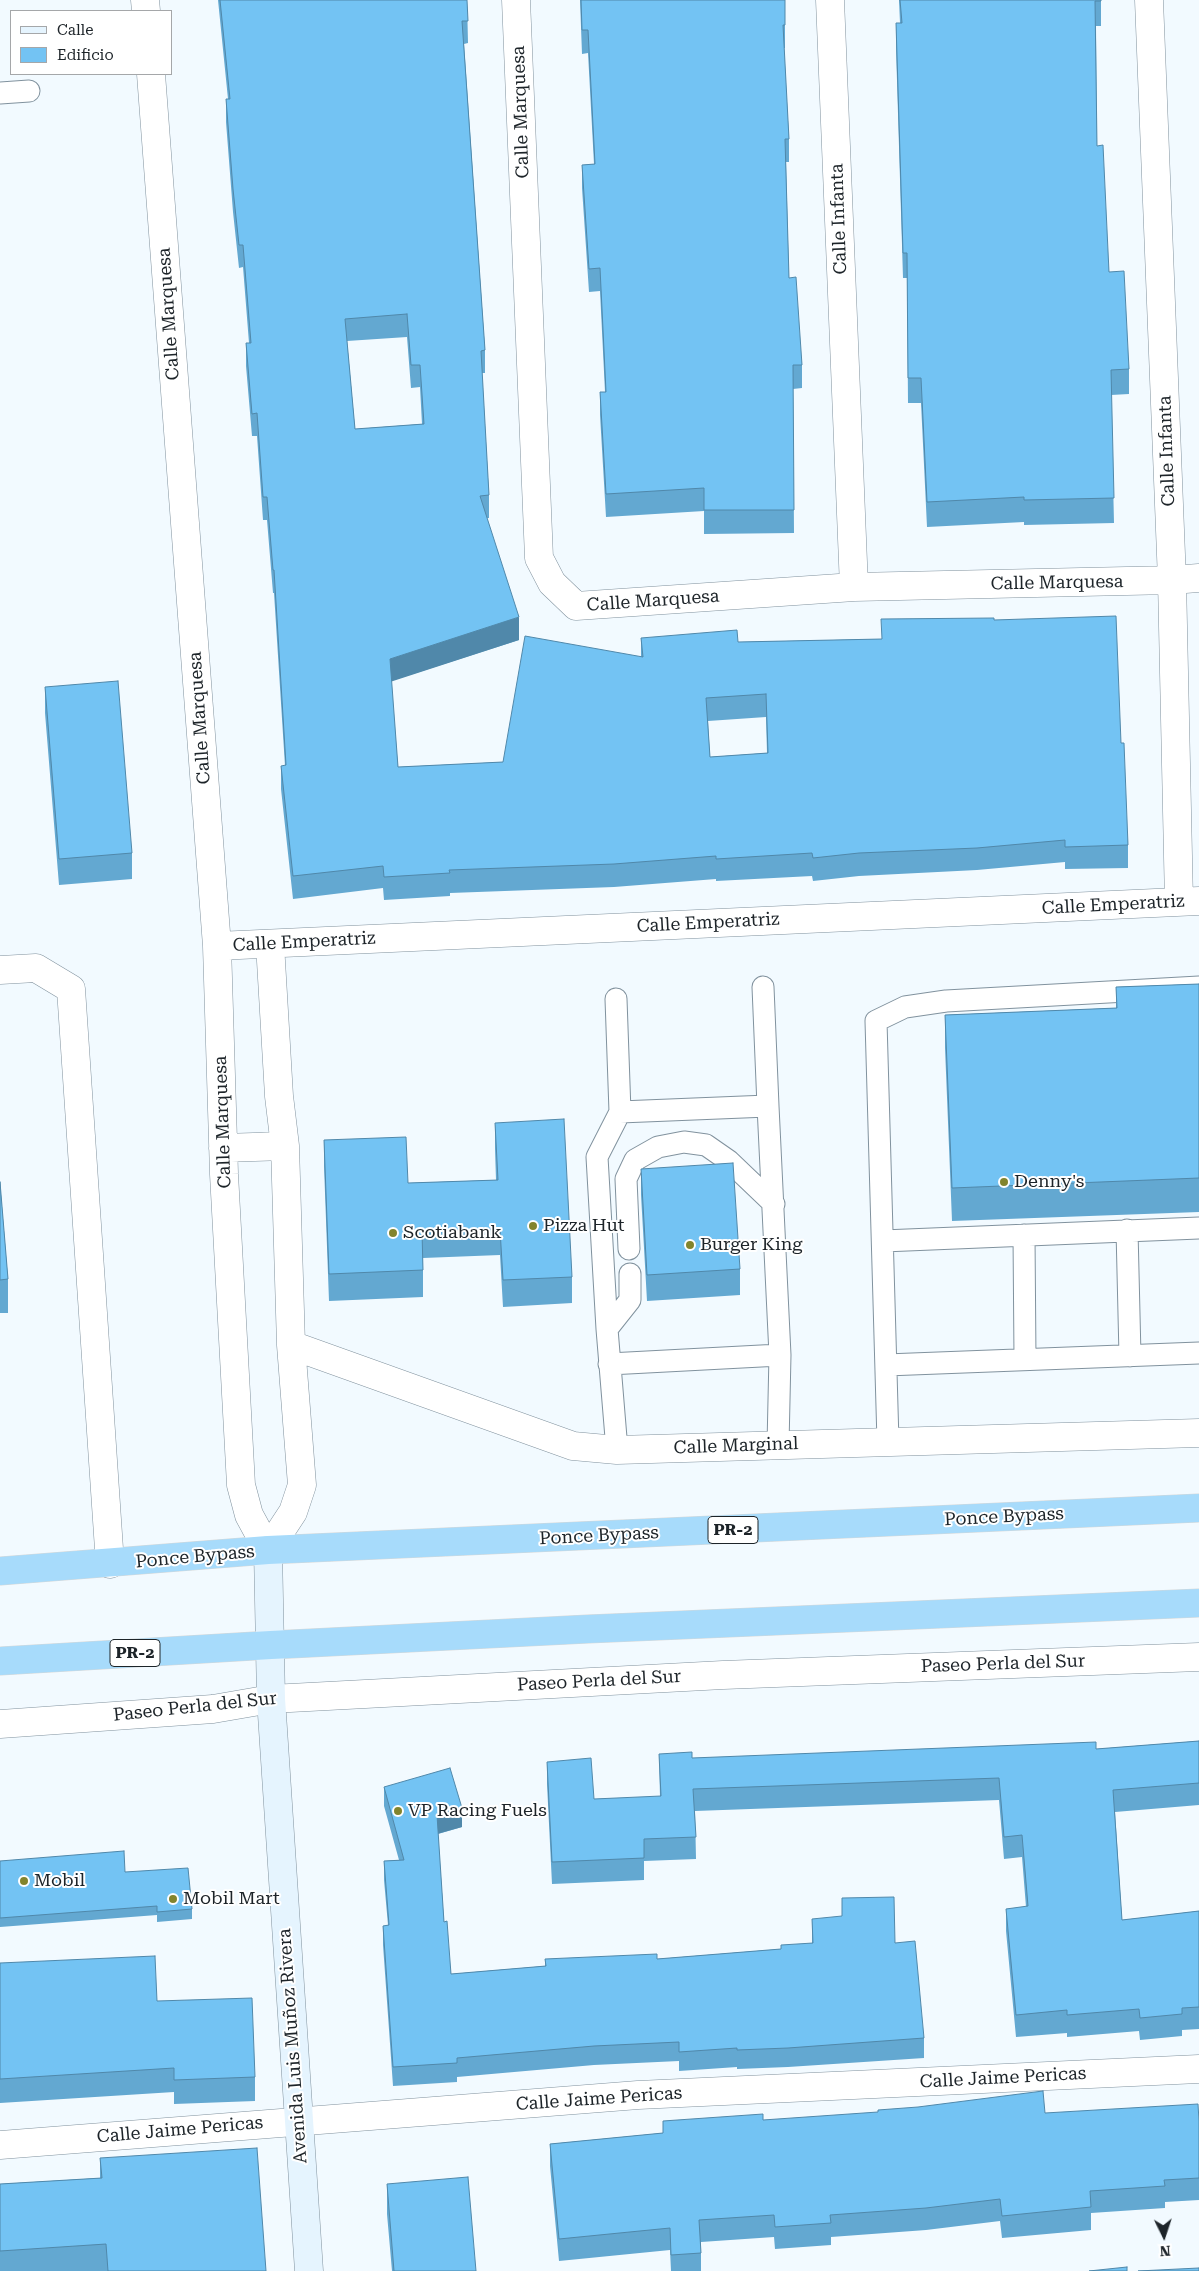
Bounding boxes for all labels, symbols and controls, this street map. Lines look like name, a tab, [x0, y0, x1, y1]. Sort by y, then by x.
legend	[10, 10, 172, 75]
text: Calle	[57, 21, 93, 39]
street label: Calle Marquesa	[508, 45, 534, 179]
text: Edificio	[57, 46, 114, 64]
street label: Calle Infanta	[826, 163, 852, 275]
street label: Calle Marquesa	[154, 247, 184, 381]
street label: Calle Infanta	[1154, 395, 1180, 507]
street label: Calle Marquesa	[990, 571, 1124, 595]
street label: Calle Marquesa	[586, 586, 720, 616]
street label: Calle Marquesa	[185, 651, 215, 785]
street label: Calle Emperatriz	[1041, 890, 1185, 920]
street label: Calle Emperatriz	[636, 908, 780, 938]
street label: Calle Emperatriz	[232, 927, 376, 957]
street label: Calle Marquesa	[210, 1055, 236, 1189]
place label: Denny's	[1014, 1171, 1084, 1193]
marker: Denny's	[998, 1176, 1010, 1188]
place label: Pizza Hut	[543, 1215, 625, 1237]
marker: Pizza Hut	[527, 1220, 539, 1232]
place label: Scotiabank	[403, 1222, 502, 1244]
marker: Scotiabank	[387, 1227, 399, 1239]
place label: Burger King	[700, 1234, 803, 1256]
marker: Burger King	[684, 1239, 696, 1251]
street label: Calle Marginal	[673, 1433, 799, 1459]
street label: Ponce Bypass	[944, 1503, 1064, 1531]
road number: PR-2	[708, 1516, 758, 1544]
street label: Ponce Bypass	[539, 1522, 659, 1550]
street label: Ponce Bypass	[135, 1541, 255, 1573]
road number: PR-2	[110, 1640, 160, 1666]
street label: Paseo Perla del Sur	[920, 1650, 1086, 1678]
street label: Paseo Perla del Sur	[516, 1666, 682, 1696]
street label: Paseo Perla del Sur	[112, 1688, 278, 1726]
place label: VP Racing Fuels	[408, 1800, 547, 1822]
marker: VP Racing Fuels	[392, 1805, 404, 1817]
place label: Mobil	[34, 1870, 85, 1892]
marker: Mobil	[18, 1875, 30, 1887]
place label: Mobil Mart	[183, 1888, 280, 1910]
marker: Mobil Mart	[167, 1893, 179, 1905]
street label: Avenida Luis Muñoz Rivera	[274, 1928, 312, 2164]
street label: Calle Jaime Pericas	[919, 2063, 1087, 2093]
street label: Calle Jaime Pericas	[515, 2082, 683, 2116]
street label: Calle Jaime Pericas	[96, 2112, 264, 2148]
north arrow	[1139, 2211, 1189, 2261]
text: N	[1159, 2243, 1171, 2259]

